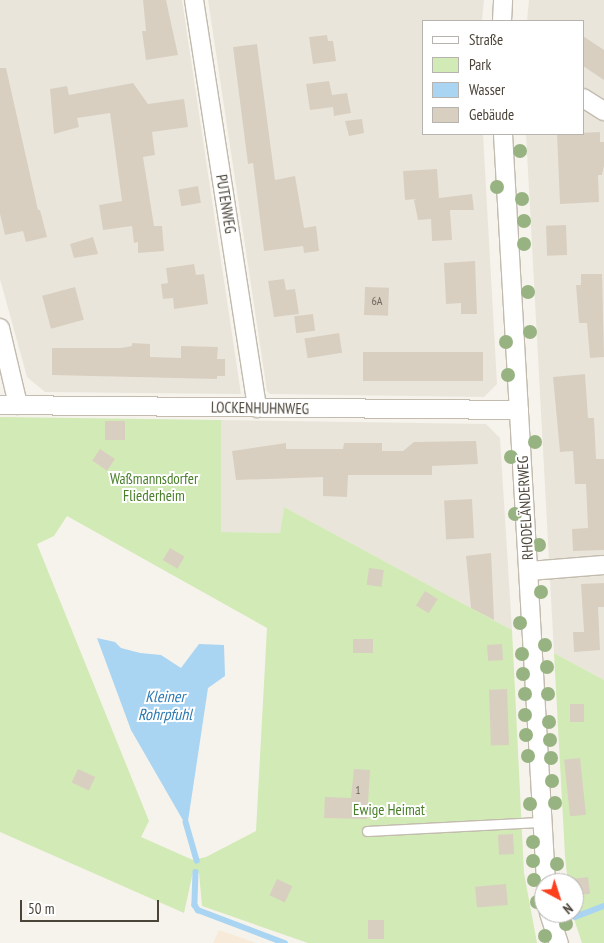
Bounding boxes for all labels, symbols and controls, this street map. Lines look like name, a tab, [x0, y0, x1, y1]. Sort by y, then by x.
legend	[422, 20, 584, 135]
text: Straße	[469, 30, 503, 49]
text: Park	[469, 55, 491, 74]
text: Wasser	[469, 80, 505, 99]
text: Gebäude	[469, 105, 514, 124]
street label: PUTENWEG	[212, 173, 240, 235]
house number: 6A	[371, 294, 383, 308]
street label: LOCKENHUHNWEG	[211, 398, 309, 418]
street label: RHODELÄNDERWEG	[513, 456, 537, 560]
park label: Waßmannsdorfer Fliederheim	[110, 469, 198, 504]
water label: Kleiner Rohrpfuhl	[138, 686, 192, 724]
house number: 1	[355, 783, 361, 797]
park label: Ewige Heimat	[353, 801, 425, 819]
north arrow	[534, 873, 584, 923]
scale bar	[22, 890, 161, 922]
text: 50 m	[28, 899, 54, 918]
text: N	[559, 899, 577, 918]

